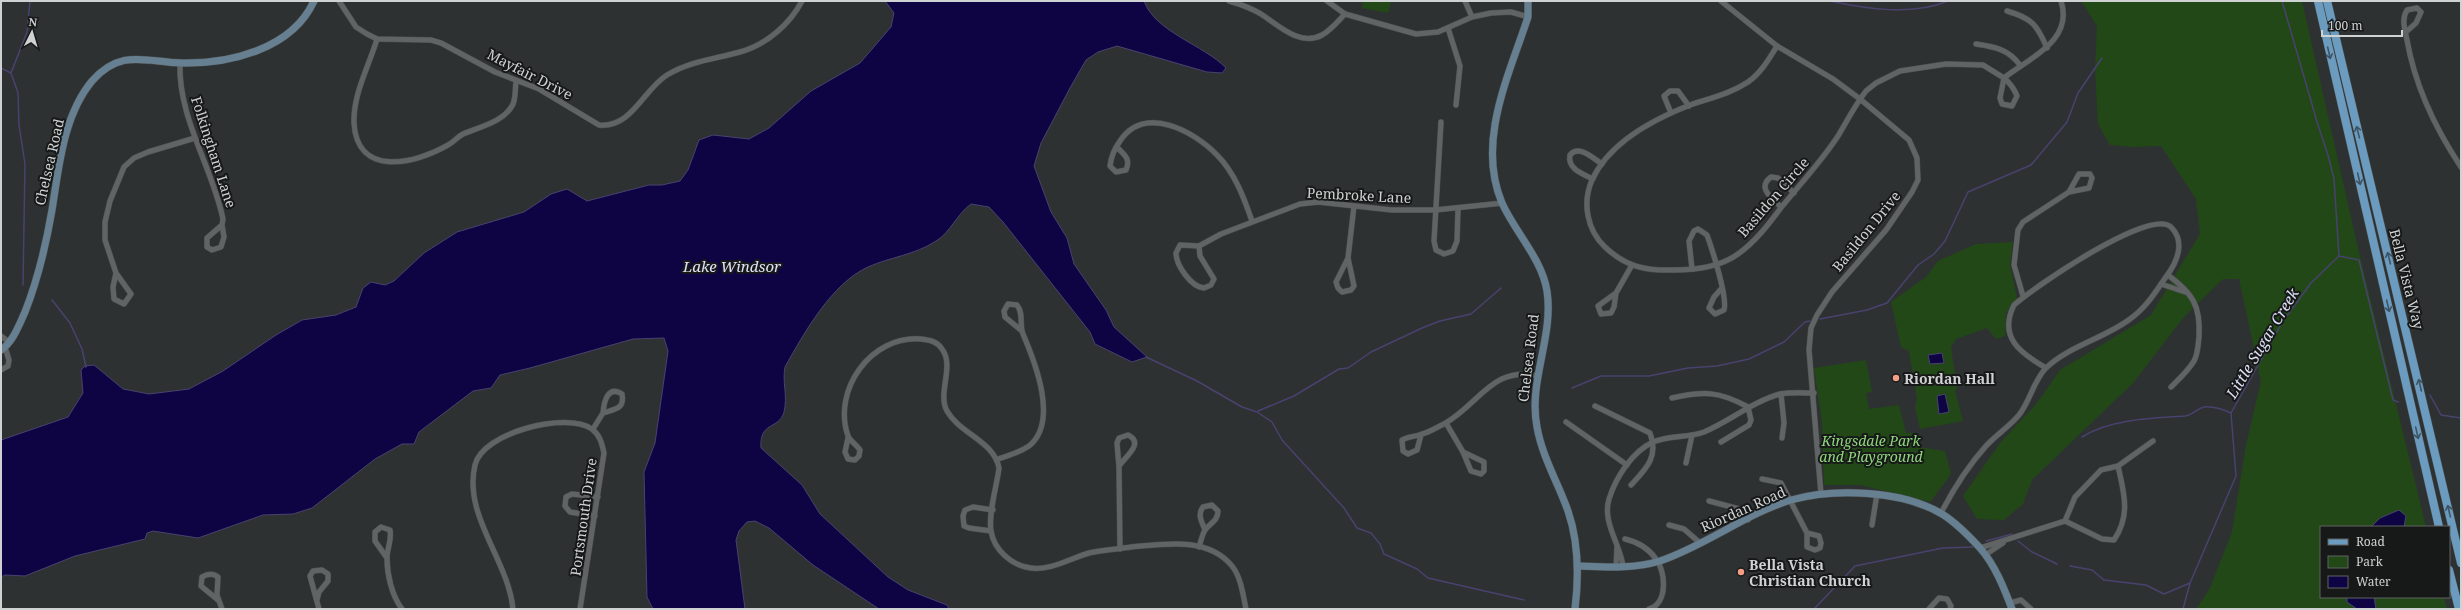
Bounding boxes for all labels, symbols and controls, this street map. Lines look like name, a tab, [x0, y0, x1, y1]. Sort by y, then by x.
north arrow	[12, 12, 52, 52]
scale bar	[2322, 12, 2402, 38]
text: N	[28, 14, 38, 29]
text: 100 m	[2328, 17, 2363, 34]
street label: Mayfair Drive	[484, 44, 576, 104]
one-way arrow	[2326, 46, 2334, 59]
street label: Folkingham Lane	[187, 94, 241, 210]
street label: Chelsea Road	[30, 116, 68, 207]
one-way arrow	[2354, 126, 2361, 139]
street label: Basildon Circle	[1733, 153, 1813, 241]
one-way arrow	[2355, 173, 2363, 186]
street label: Pembroke Lane	[1306, 183, 1412, 207]
street label: Basildon Drive	[1828, 187, 1904, 275]
street label: Bella Vista Way	[2385, 227, 2429, 331]
one-way arrow	[2385, 252, 2392, 265]
water label: Lake Windsor	[682, 256, 782, 276]
water label: Little Sugar Creek	[2221, 284, 2303, 403]
one-way arrow	[2385, 299, 2392, 312]
street label: Chelsea Road	[1513, 313, 1543, 403]
place label: Riordan Hall	[1904, 369, 1995, 388]
marker: Riordan Hall	[1891, 373, 1901, 383]
one-way arrow	[2415, 378, 2423, 391]
one-way arrow	[2414, 426, 2422, 439]
park label: Kingsdale Park and Playground	[1819, 431, 1924, 466]
street label: Portsmouth Drive	[565, 457, 601, 577]
street label: Riordan Road	[1697, 482, 1789, 536]
one-way arrow	[2445, 505, 2453, 518]
legend	[2320, 526, 2450, 598]
text: Road	[2356, 533, 2386, 550]
text: Park	[2356, 553, 2384, 570]
place label: Bella Vista Christian Church	[1749, 555, 1871, 590]
marker: Bella Vista Christian Church	[1736, 567, 1746, 577]
text: Water	[2356, 573, 2391, 590]

